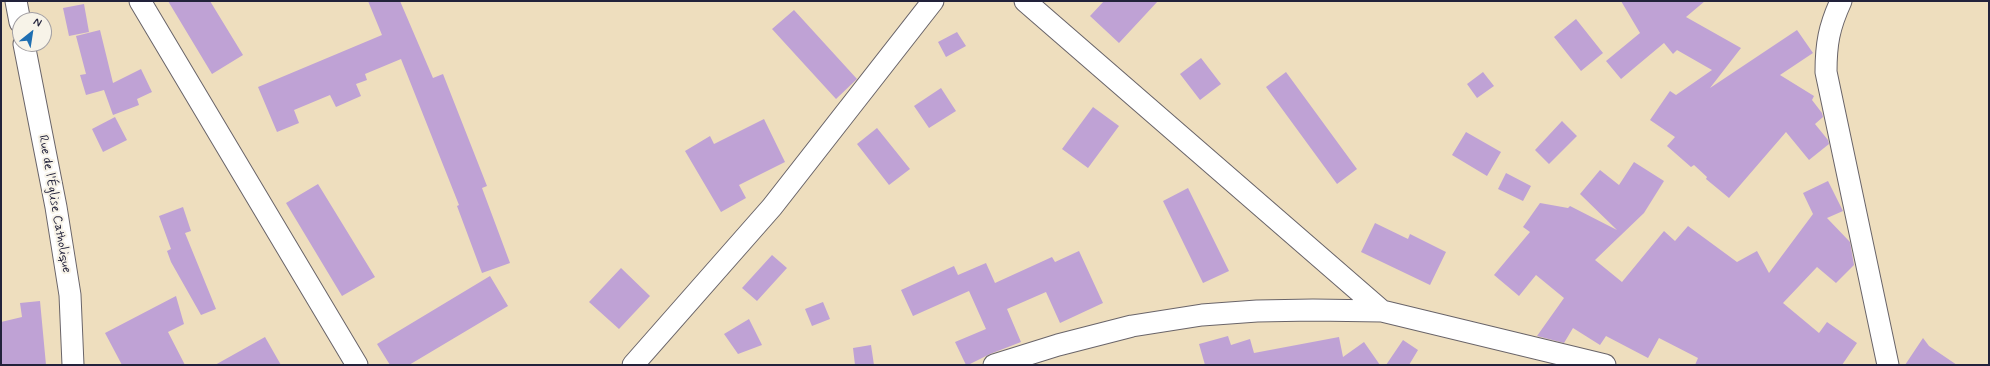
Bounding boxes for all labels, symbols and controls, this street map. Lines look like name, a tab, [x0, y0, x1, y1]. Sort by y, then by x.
north arrow	[12, 12, 52, 52]
text: N	[31, 15, 44, 30]
street label: Rue de l'Église Catholique	[34, 134, 74, 274]

